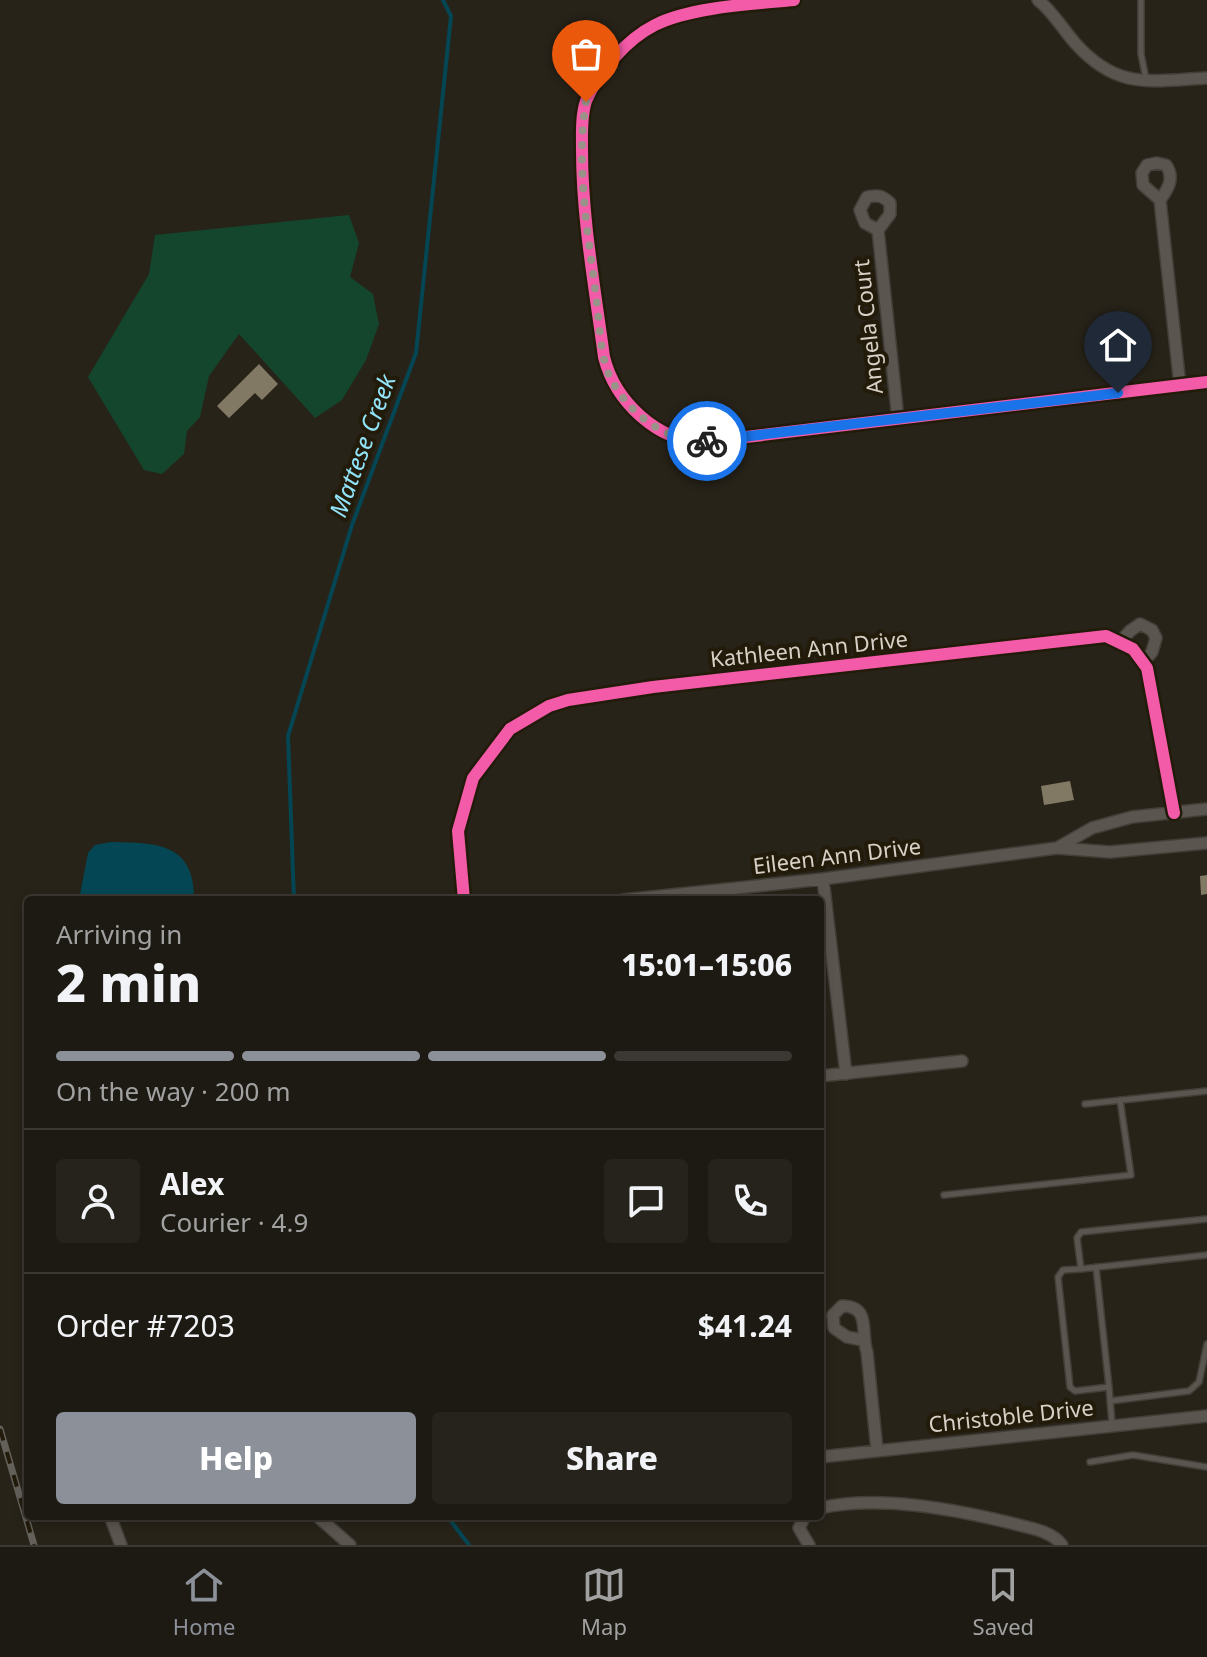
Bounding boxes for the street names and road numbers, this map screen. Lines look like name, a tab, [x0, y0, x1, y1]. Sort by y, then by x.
street label: Angela Court	[845, 258, 889, 396]
street label: Kathleen Ann Drive	[709, 623, 909, 673]
street label: Eileen Ann Drive	[751, 830, 923, 880]
street label: Christoble Drive	[927, 1391, 1095, 1439]

